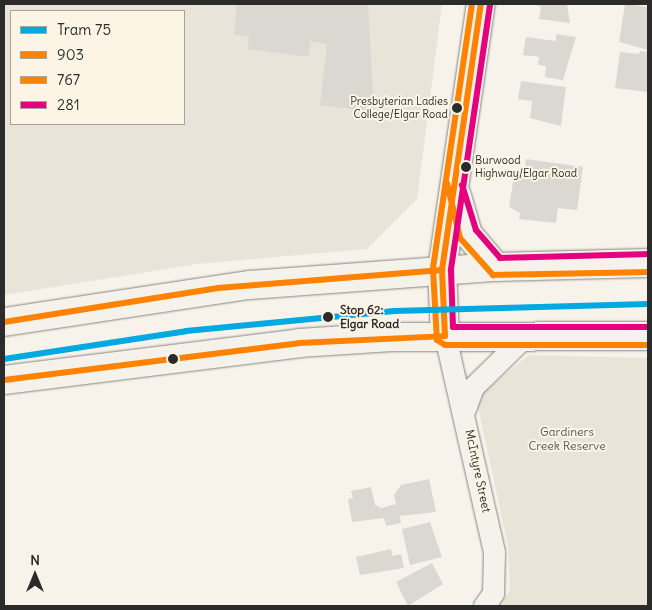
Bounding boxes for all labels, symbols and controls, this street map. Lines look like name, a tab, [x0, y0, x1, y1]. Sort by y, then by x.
legend	[10, 10, 185, 125]
text: Tram 75	[57, 20, 111, 39]
text: 903	[57, 45, 84, 64]
text: 767	[57, 70, 80, 89]
text: 281	[57, 95, 80, 114]
place label: Presbyterian Ladies College/Elgar Road	[350, 95, 448, 121]
marker: Presbyterian Ladies College/Elgar Road	[452, 103, 462, 113]
place label: Burwood Highway/Elgar Road	[475, 154, 577, 180]
marker: Burwood Highway/Elgar Road	[461, 162, 471, 172]
place label: Stop 62: Elgar Road	[340, 303, 399, 331]
marker: Stop 62: Elgar Road	[319, 308, 337, 326]
unlabelled marker	[168, 354, 178, 364]
park label: Gardiners Creek Reserve	[528, 425, 606, 453]
street label: McIntyre Street	[462, 428, 494, 514]
north arrow	[10, 550, 60, 600]
text: N	[30, 551, 40, 569]

